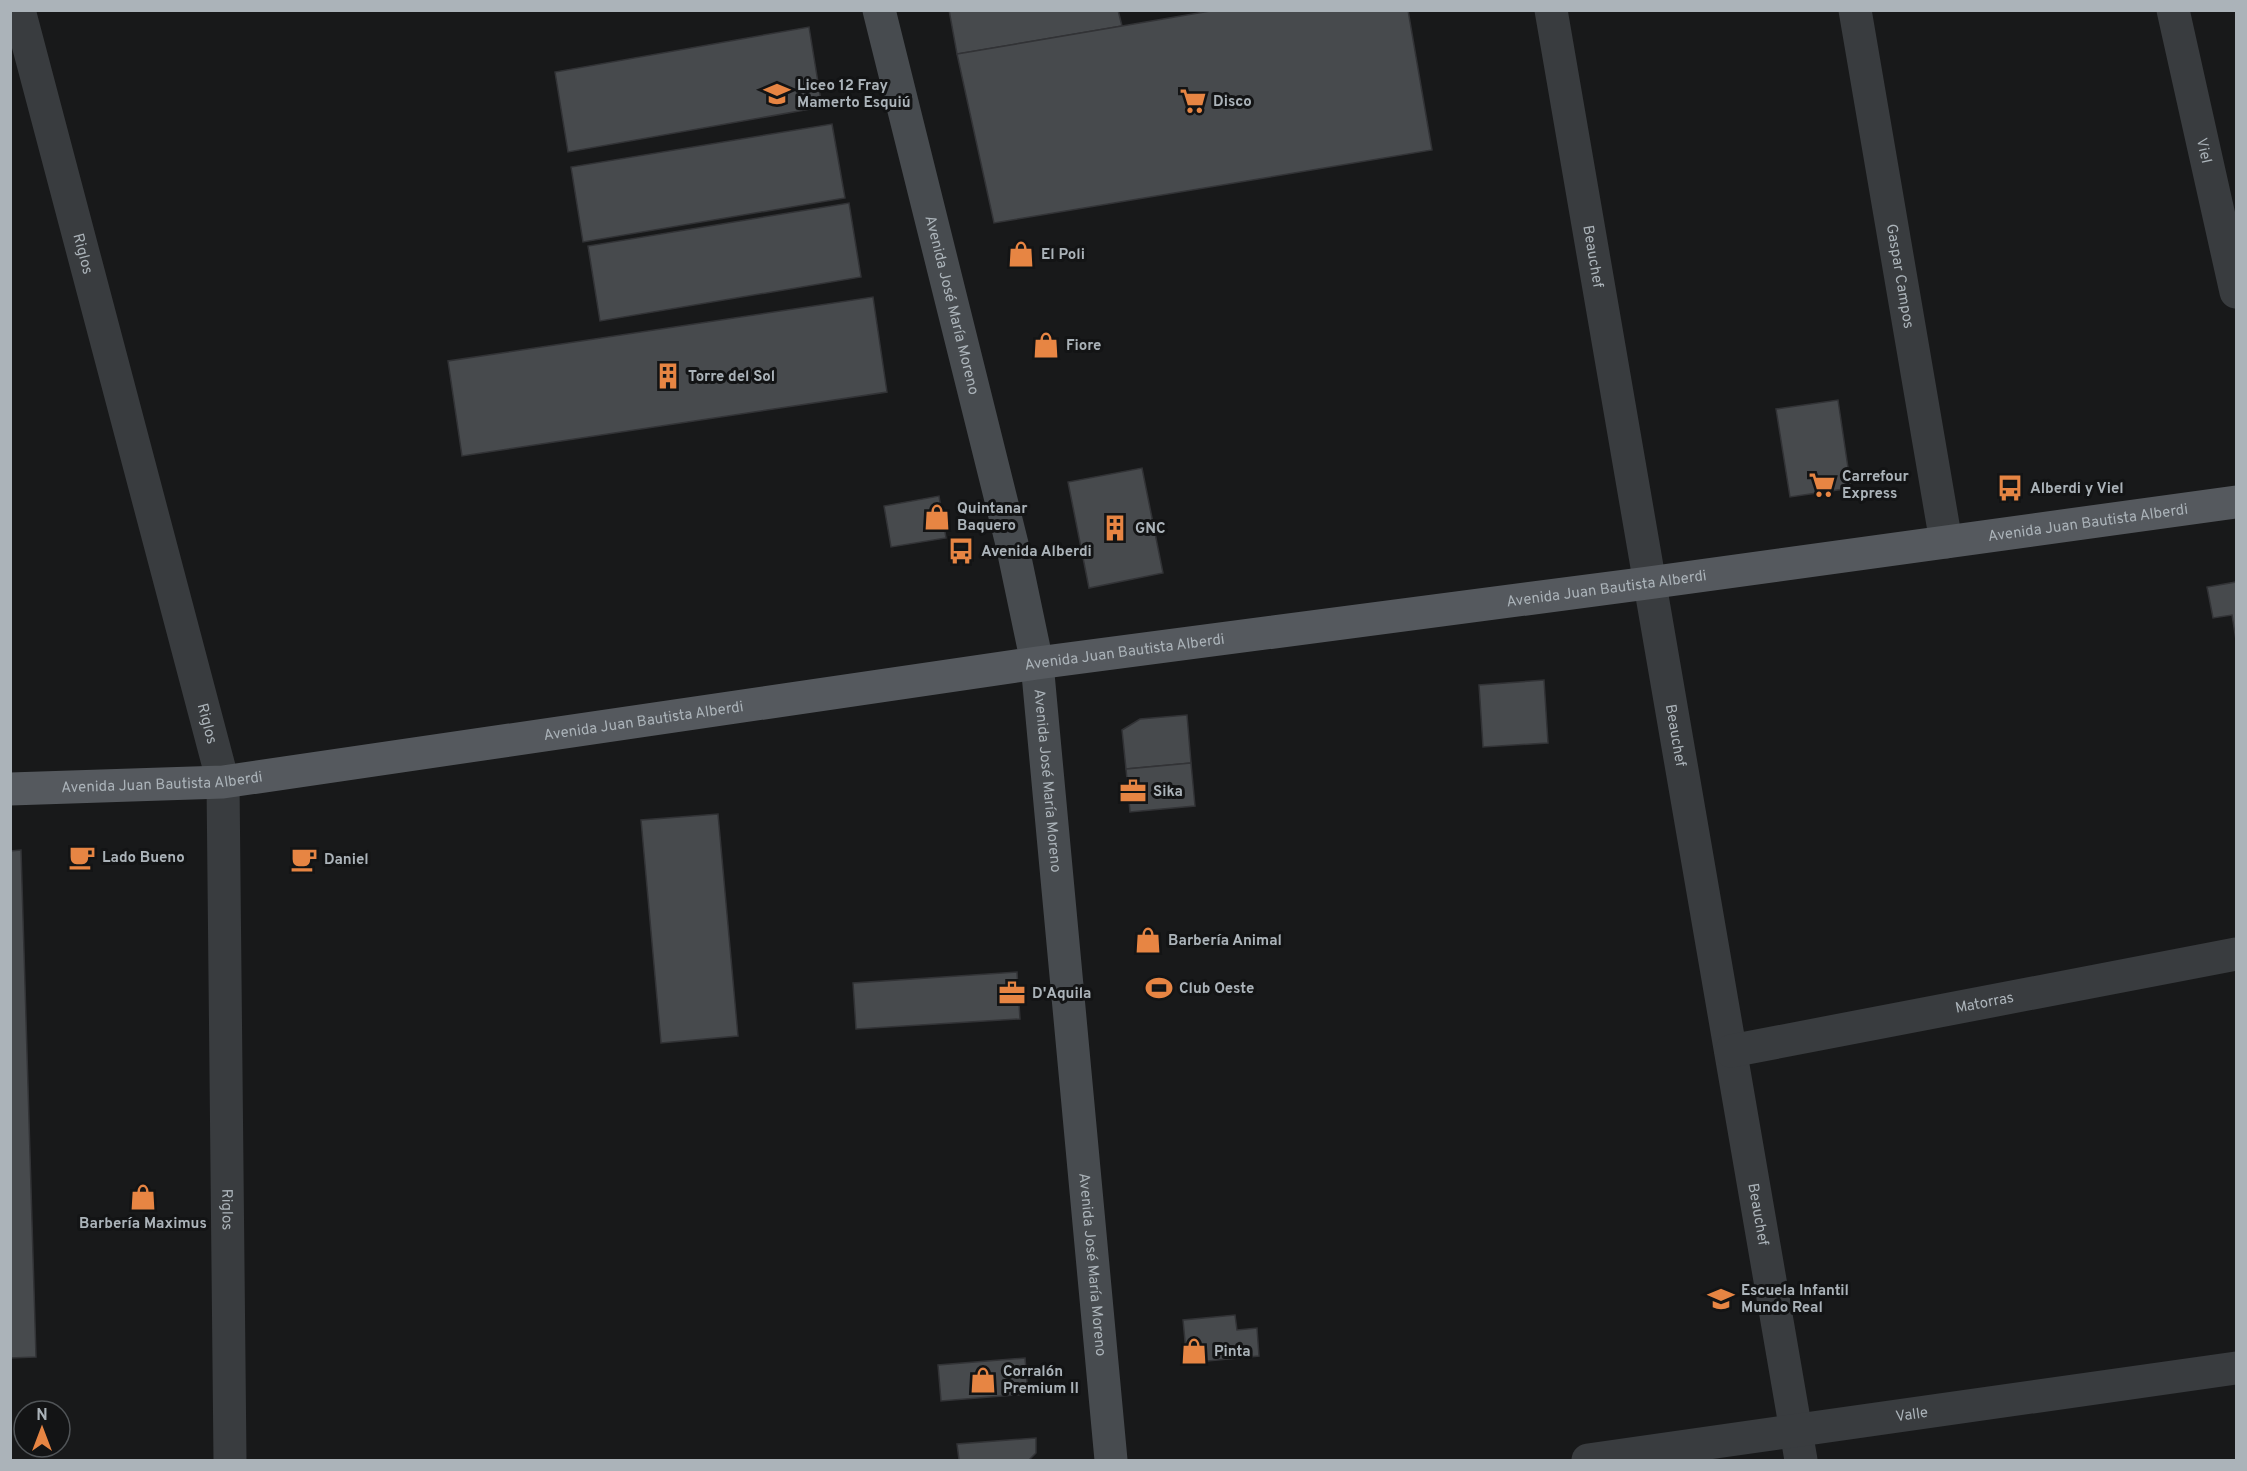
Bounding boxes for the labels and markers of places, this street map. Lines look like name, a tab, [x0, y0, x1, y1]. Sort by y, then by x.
place label: Liceo 12 Fray Mamerto Esquiú	[797, 77, 911, 113]
school or university icon: Liceo 12 Fray Mamerto Esquiú	[762, 79, 792, 109]
supermarket icon: Disco	[1178, 86, 1208, 116]
place label: Disco	[1213, 93, 1252, 112]
shop icon: El Poli	[1006, 239, 1036, 269]
place label: El Poli	[1041, 246, 1085, 265]
shop icon: Fiore	[1031, 330, 1061, 360]
place label: Fiore	[1066, 337, 1101, 356]
building icon: Torre del Sol	[653, 361, 683, 391]
place label: Torre del Sol	[688, 368, 775, 387]
place label: Carrefour Express	[1842, 468, 1910, 504]
supermarket icon: Carrefour Express	[1807, 470, 1837, 500]
bus stop icon: Alberdi y Viel	[1995, 473, 2025, 503]
place label: Alberdi y Viel	[2030, 480, 2124, 499]
place label: Quintanar Baquero	[957, 500, 1028, 536]
shop icon: Quintanar Baquero	[922, 502, 952, 532]
building icon: GNC	[1100, 513, 1130, 543]
place label: GNC	[1135, 520, 1166, 539]
bus stop icon: Avenida Alberdi	[946, 536, 976, 566]
place label: Avenida Alberdi	[981, 543, 1092, 562]
office icon: Sika	[1118, 776, 1148, 806]
place label: Sika	[1153, 783, 1183, 802]
cafe icon: Lado Bueno	[67, 842, 97, 872]
cafe icon: Daniel	[289, 844, 319, 874]
place label: Lado Bueno	[102, 849, 185, 868]
place label: Daniel	[324, 851, 369, 870]
shop icon: Barbería Animal	[1133, 925, 1163, 955]
place label: Barbería Animal	[1168, 932, 1282, 951]
sports icon: Club Oeste	[1144, 973, 1174, 1003]
office icon: D'Aquila	[997, 978, 1027, 1008]
place label: Club Oeste	[1179, 980, 1254, 999]
place label: D'Aquila	[1032, 985, 1091, 1004]
shop icon: Barbería Maximus	[128, 1182, 158, 1212]
place label: Barbería Maximus	[79, 1215, 207, 1234]
place label: Escuela Infantil Mundo Real	[1741, 1282, 1849, 1318]
school or university icon: Escuela Infantil Mundo Real	[1706, 1284, 1736, 1314]
shop icon: Pinta	[1179, 1336, 1209, 1366]
place label: Pinta	[1214, 1343, 1251, 1362]
place label: Corralón Premium II	[1003, 1363, 1079, 1399]
shop icon: Corralón Premium II	[968, 1365, 998, 1395]

